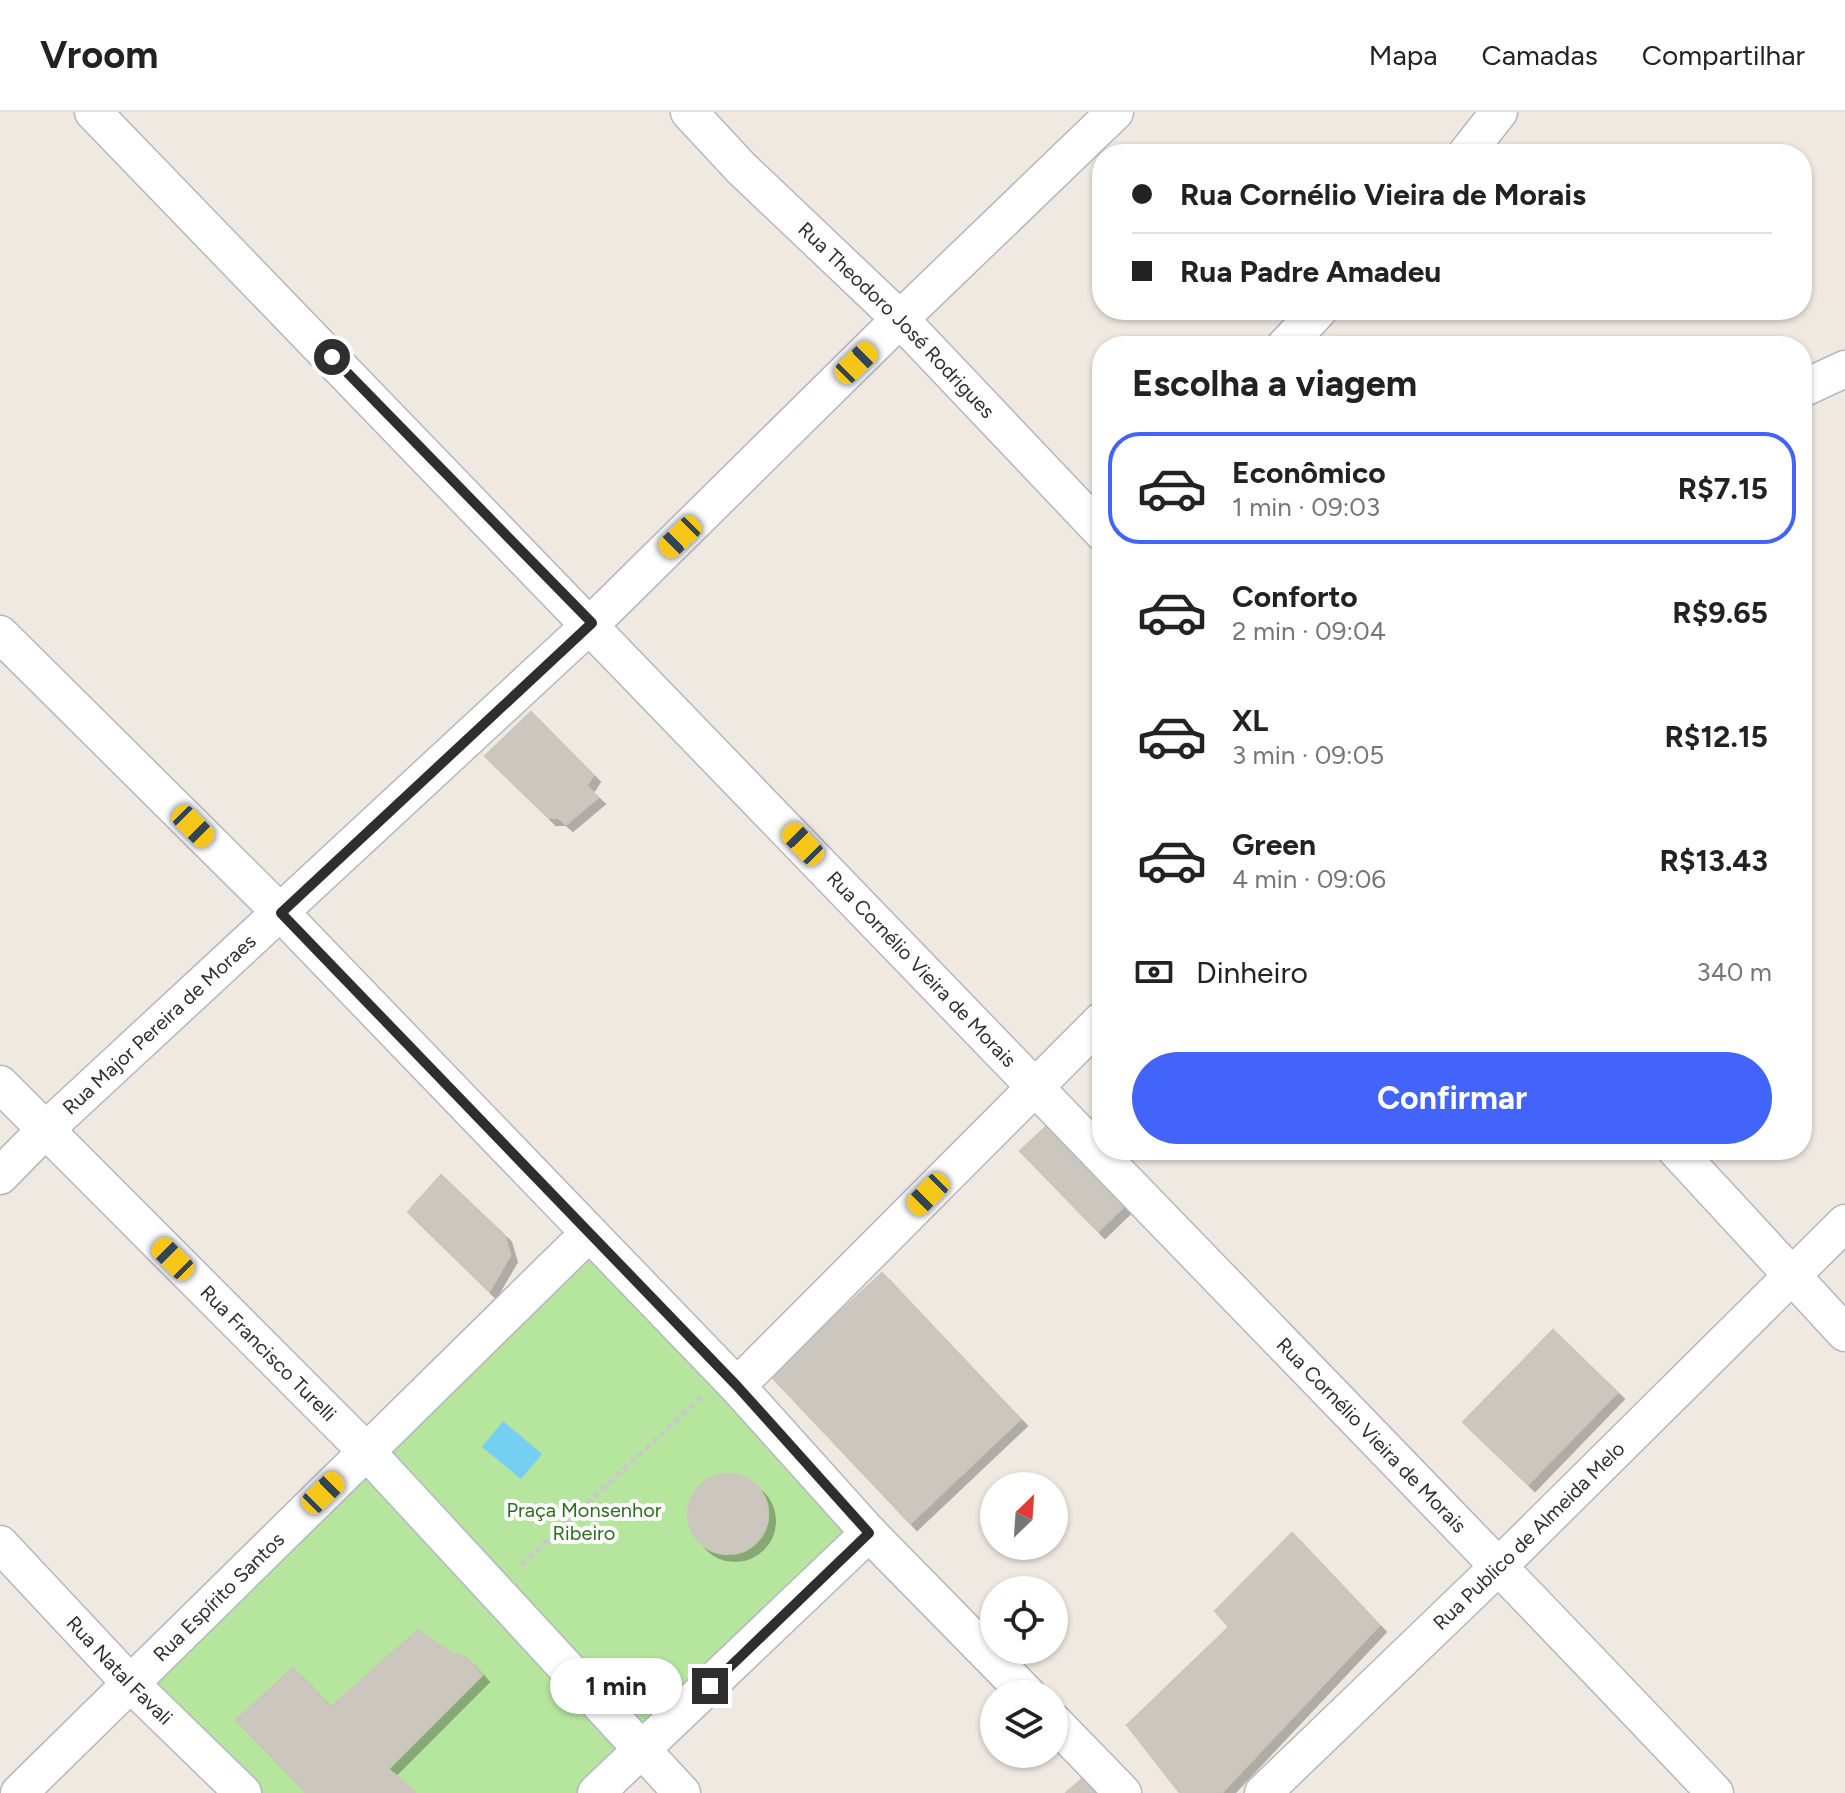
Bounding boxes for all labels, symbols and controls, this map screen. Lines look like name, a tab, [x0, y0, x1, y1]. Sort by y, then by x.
text: Vroom	[40, 32, 158, 78]
text: Mapa	[1369, 38, 1438, 72]
text: Camadas	[1482, 38, 1598, 72]
text: Compartilhar	[1642, 38, 1805, 72]
text: Rua Cornélio Vieira de Morais	[1180, 176, 1586, 213]
street label: Rua Theodoro José Rodrigues	[793, 217, 1000, 423]
text: Rua Padre Amadeu	[1180, 253, 1441, 290]
car	[830, 338, 882, 388]
route start	[314, 339, 350, 375]
text: Escolha a viagem	[1132, 362, 1417, 405]
icon: car	[1136, 452, 1208, 524]
text: Econômico	[1232, 454, 1386, 491]
text: R$7.15	[1678, 470, 1768, 507]
text: 1 min · 09:03	[1232, 491, 1380, 523]
car	[654, 512, 706, 562]
icon: car	[1136, 576, 1208, 648]
text: Conforto	[1232, 578, 1358, 615]
text: R$9.65	[1672, 594, 1768, 631]
text: 2 min · 09:04	[1232, 615, 1386, 647]
icon: car	[1136, 700, 1208, 772]
text: XL	[1232, 702, 1268, 739]
text: R$12.15	[1664, 718, 1768, 755]
text: 3 min · 09:05	[1232, 739, 1384, 771]
car	[168, 801, 218, 851]
car	[778, 818, 828, 870]
icon: car	[1136, 824, 1208, 896]
text: Green	[1232, 826, 1316, 863]
text: R$13.43	[1660, 842, 1768, 879]
text: 4 min · 09:06	[1232, 863, 1386, 895]
street label: Rua Cornélio Vieira de Morais	[822, 866, 1021, 1072]
street label: Rua Major Pereira de Moraes	[58, 929, 261, 1120]
icon: cash	[1132, 950, 1176, 994]
text: Dinheiro	[1196, 954, 1308, 991]
text: 340 m	[1696, 956, 1772, 988]
button: Confirmar	[1132, 1052, 1772, 1144]
car	[903, 1169, 953, 1219]
car	[148, 1234, 198, 1284]
street label: Rua Francisco Turelli	[195, 1280, 341, 1426]
street label: Rua Cornélio Vieira de Morais	[1272, 1333, 1472, 1538]
street label: Rua Publico de Almeida Melo	[1428, 1436, 1629, 1635]
car	[297, 1468, 349, 1518]
north arrow	[980, 1472, 1068, 1560]
map controls	[980, 1472, 1068, 1768]
park label: Praça Monsenhor Ribeiro	[506, 1498, 662, 1545]
street label: Rua Espírito Santos	[148, 1527, 289, 1666]
button: locate	[980, 1576, 1068, 1664]
street label: Rua Natal Favali	[62, 1611, 178, 1730]
callout: 1 min	[550, 1658, 682, 1714]
route end	[692, 1668, 728, 1704]
text: 1 min	[585, 1670, 647, 1702]
button: layers	[980, 1680, 1068, 1768]

